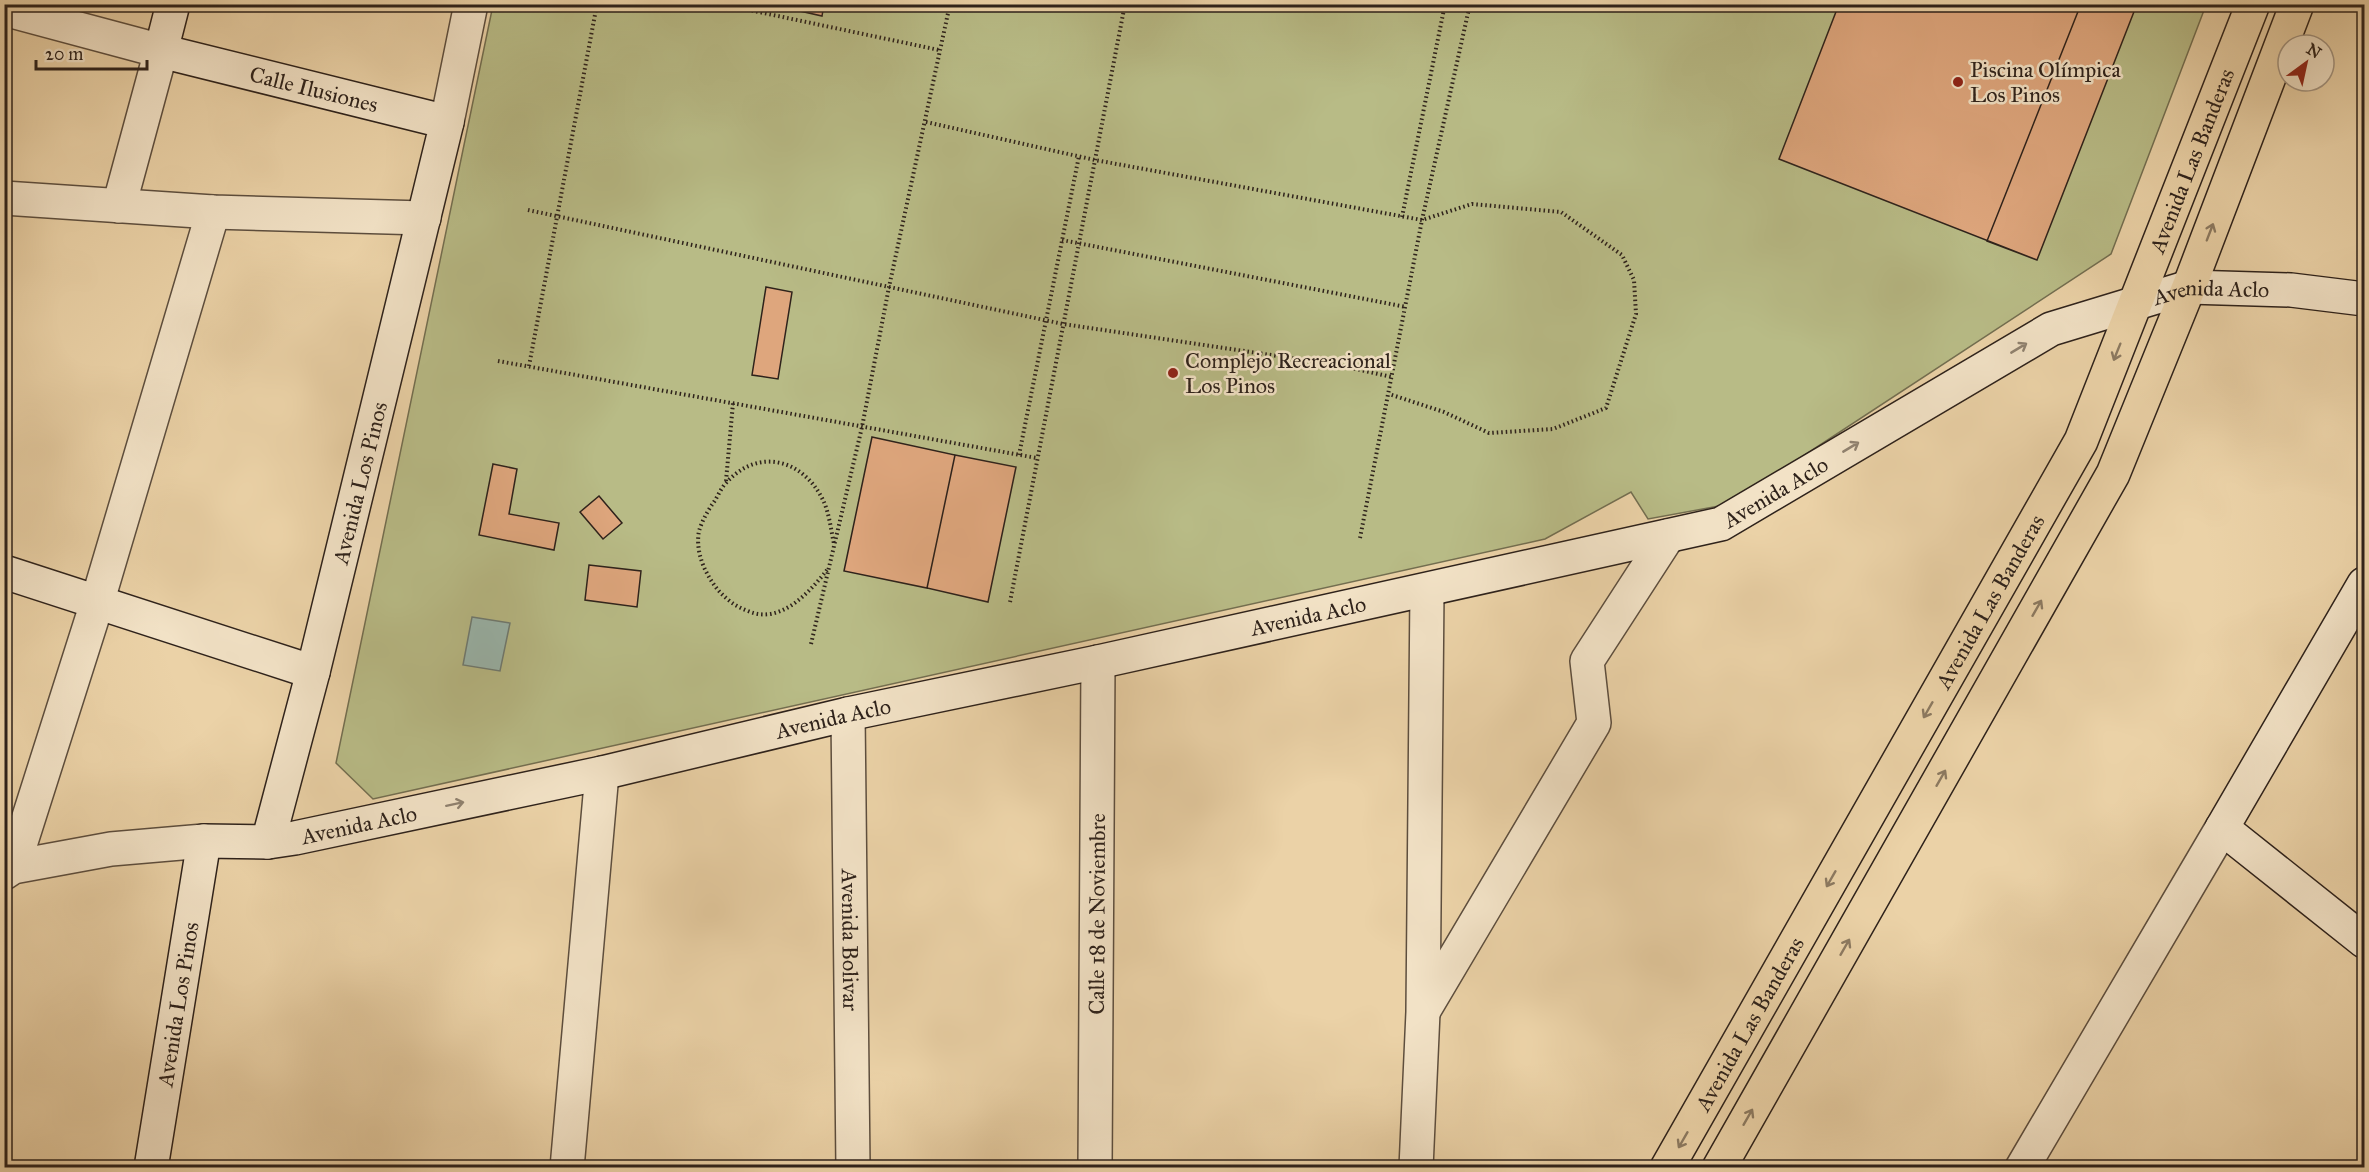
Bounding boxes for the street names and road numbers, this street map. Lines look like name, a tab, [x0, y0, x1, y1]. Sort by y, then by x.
street label: Calle Ilusiones	[247, 60, 381, 118]
street label: Avenida Las Banderas	[2143, 64, 2240, 258]
street label: Avenida Aclo	[2149, 273, 2270, 311]
street label: Avenida Los Pinos	[327, 399, 393, 568]
street label: Avenida Aclo	[1717, 450, 1833, 534]
street label: Avenida Las Banderas	[1929, 509, 2050, 694]
street label: Avenida Aclo	[1247, 590, 1368, 642]
street label: Avenida Aclo	[772, 692, 893, 745]
street label: Avenida Aclo	[298, 799, 419, 850]
street label: Calle 18 de Noviembre	[1082, 813, 1111, 1015]
street label: Avenida Bolivar	[836, 868, 865, 1012]
street label: Avenida Los Pinos	[151, 920, 204, 1089]
street label: Avenida Las Banderas	[1688, 932, 1809, 1117]

